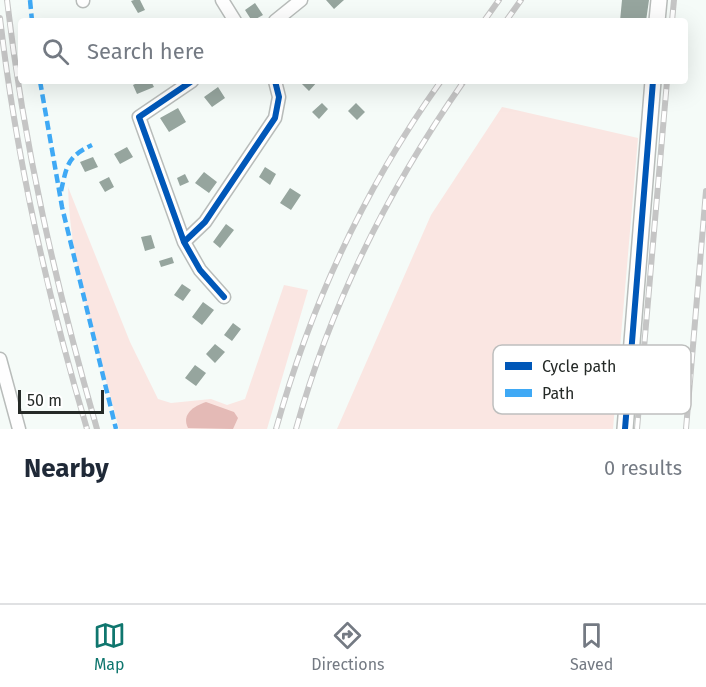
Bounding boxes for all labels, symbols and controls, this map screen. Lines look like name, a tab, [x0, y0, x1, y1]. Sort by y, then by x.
search box	[18, 18, 688, 84]
icon: search	[39, 35, 72, 68]
text: Search here	[87, 38, 205, 65]
legend	[493, 345, 691, 414]
text: Cycle path	[542, 357, 616, 376]
text: Path	[542, 384, 574, 403]
scale bar	[18, 387, 104, 414]
text: 50 m	[27, 391, 62, 410]
text: Nearby	[24, 453, 109, 484]
text: 0 results	[604, 456, 682, 480]
tab: Map	[93, 619, 126, 674]
tab: Directions	[311, 619, 385, 674]
tab: Saved	[570, 619, 613, 674]

